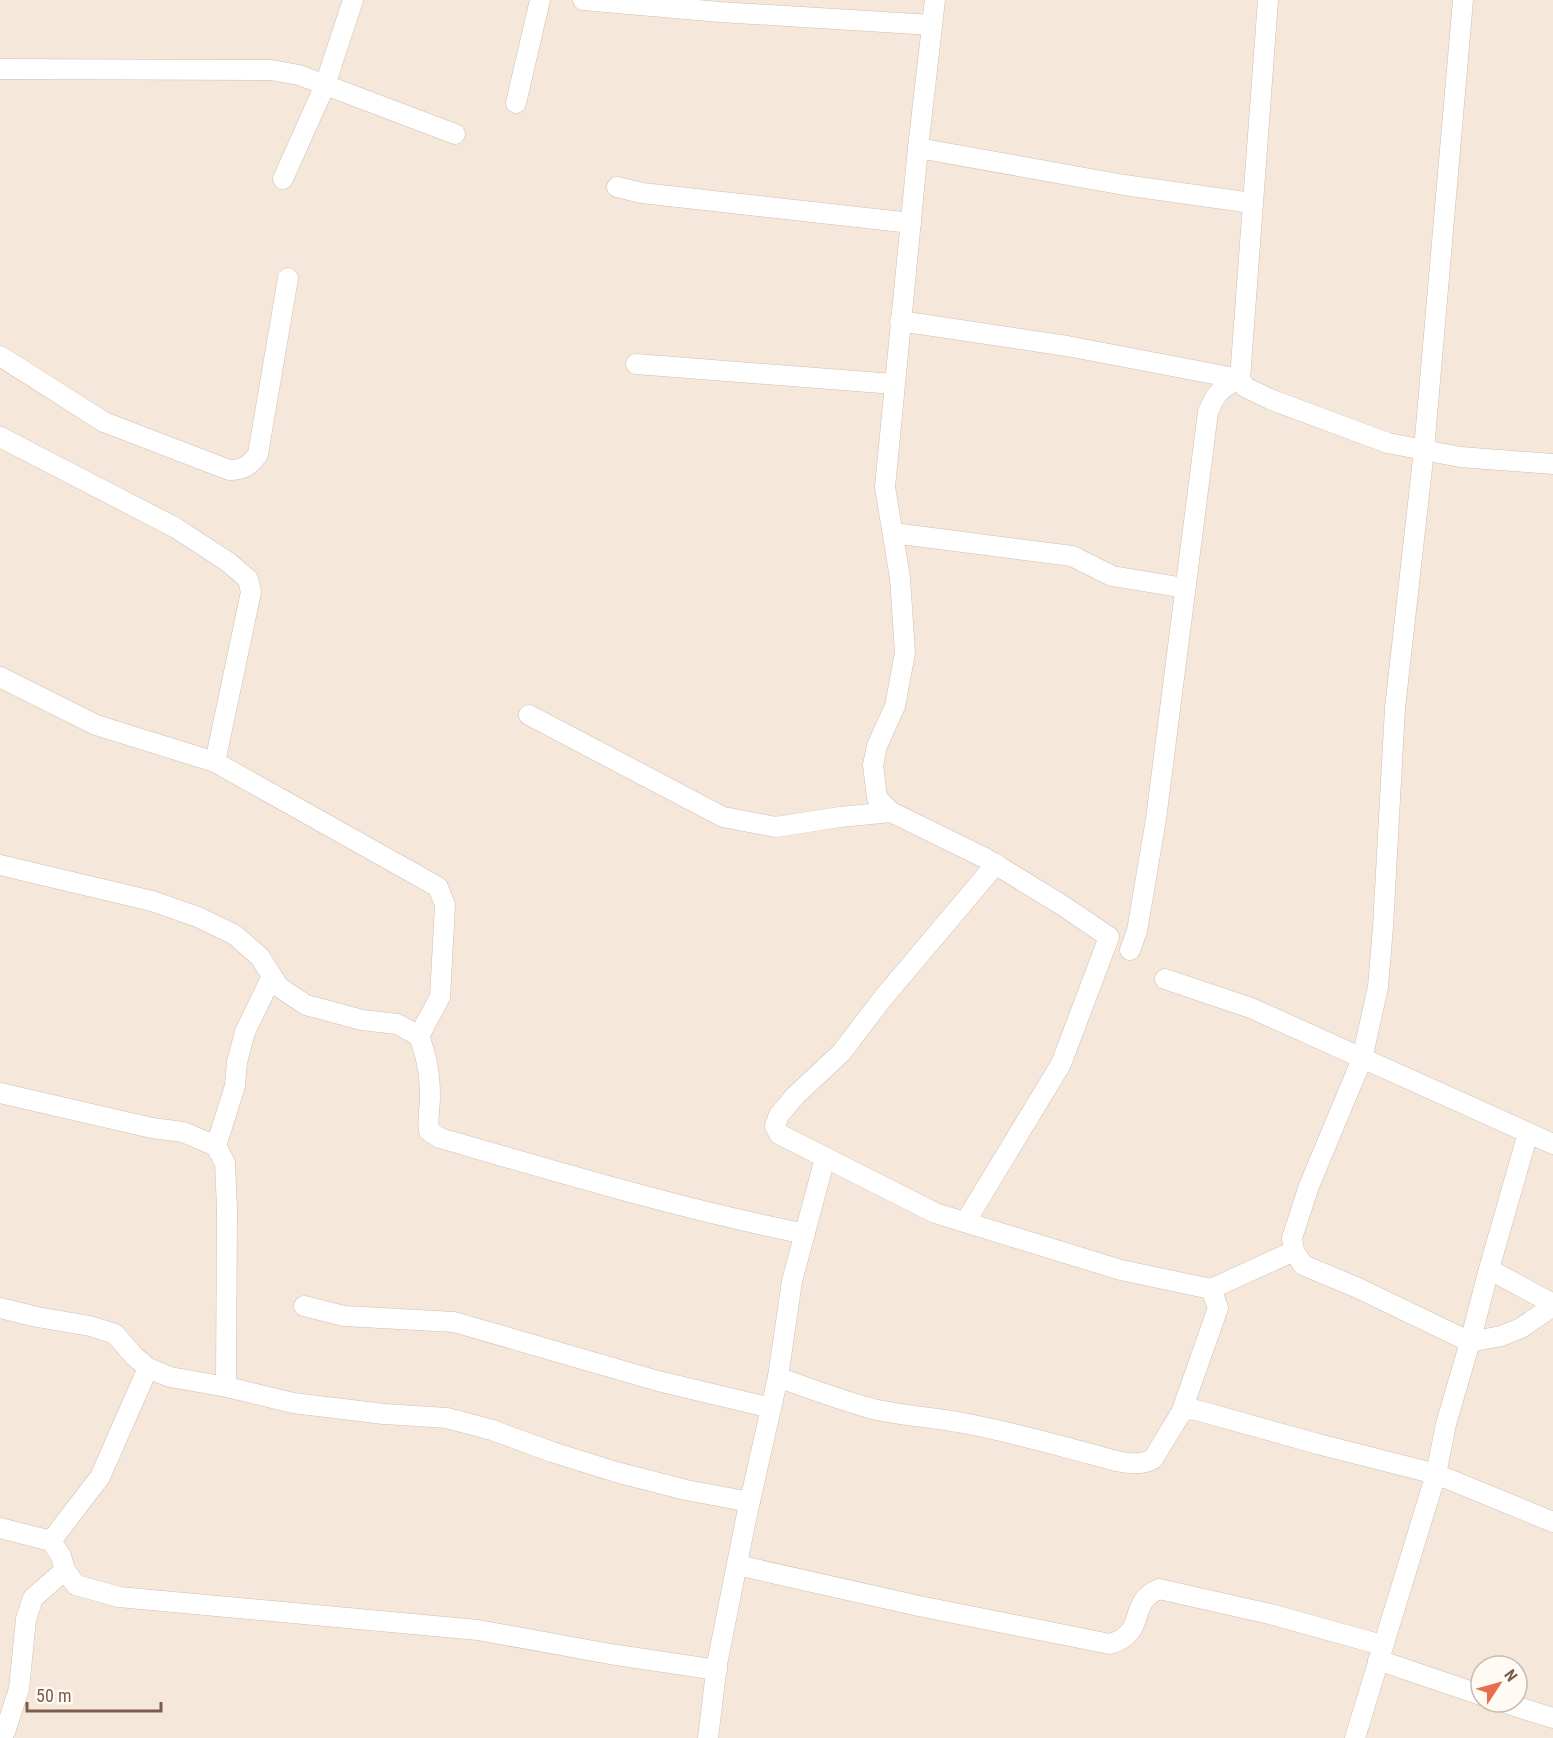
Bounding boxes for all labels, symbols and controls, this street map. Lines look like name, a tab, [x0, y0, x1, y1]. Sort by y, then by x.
north arrow	[1469, 1654, 1529, 1714]
text: N	[1500, 1666, 1521, 1685]
scale bar	[27, 1675, 160, 1713]
text: 50 m	[36, 1685, 71, 1706]

